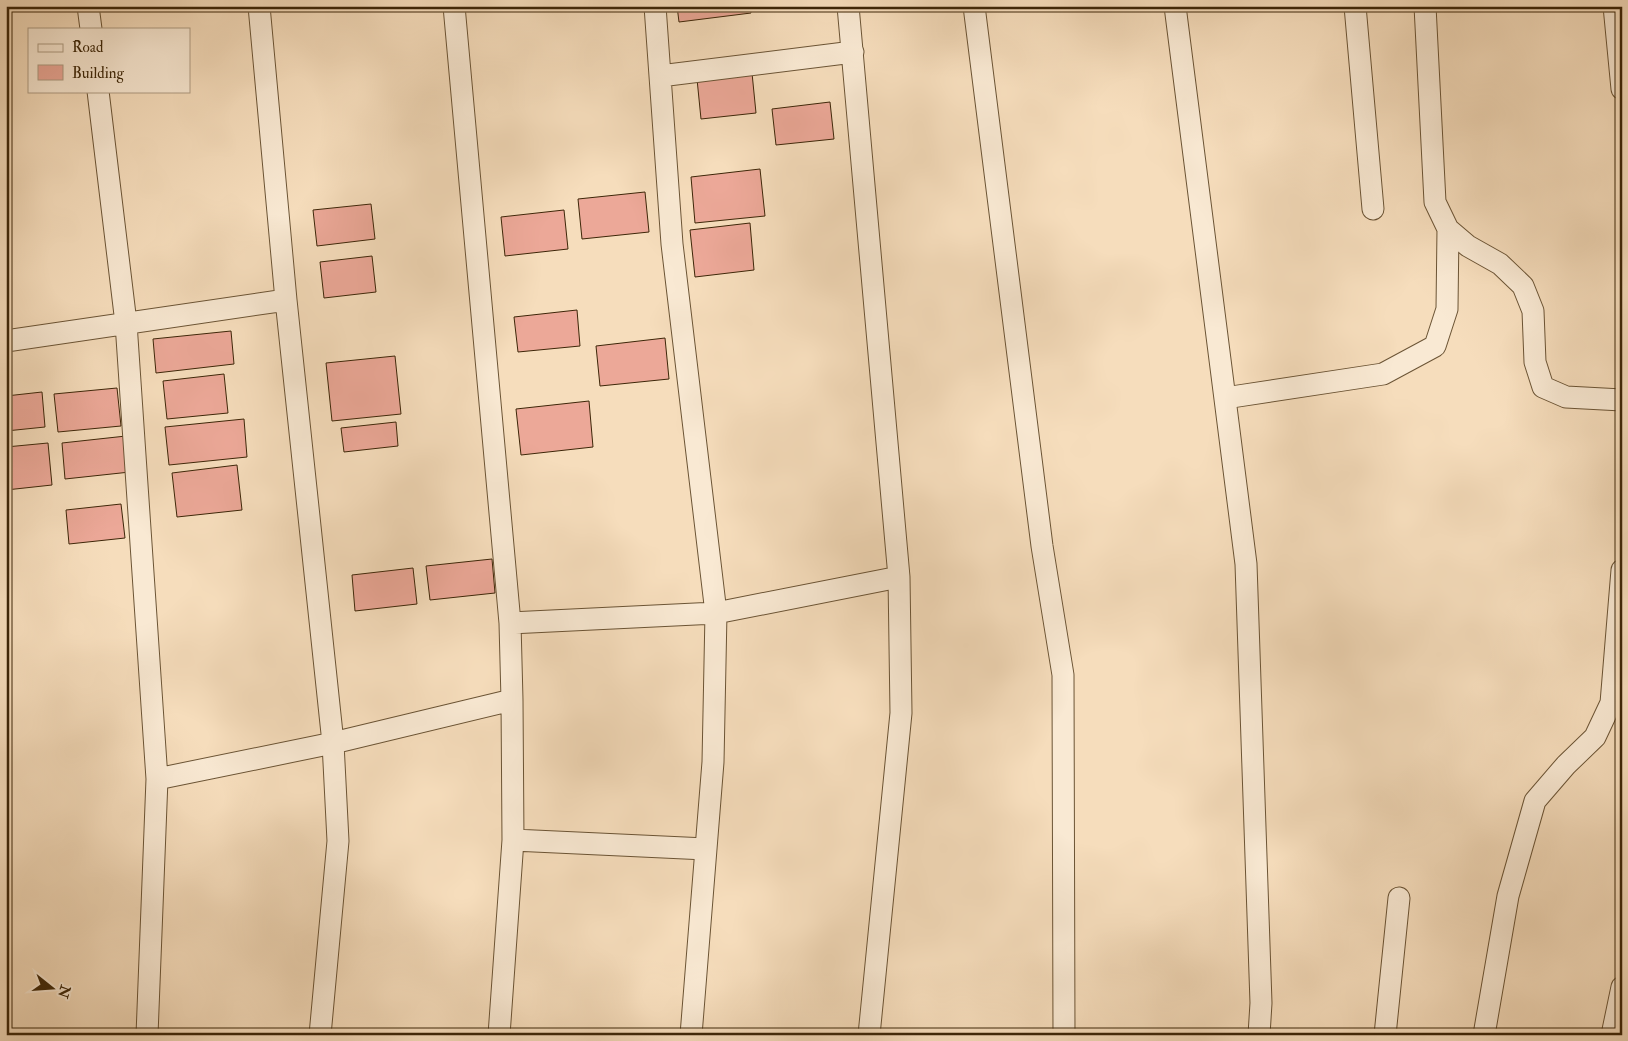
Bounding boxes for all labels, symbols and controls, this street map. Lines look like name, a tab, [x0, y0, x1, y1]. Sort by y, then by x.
legend	[28, 28, 190, 92]
text: Road	[72, 38, 104, 57]
text: Building	[72, 64, 124, 83]
north arrow	[28, 964, 78, 1014]
text: N	[54, 982, 74, 1001]

